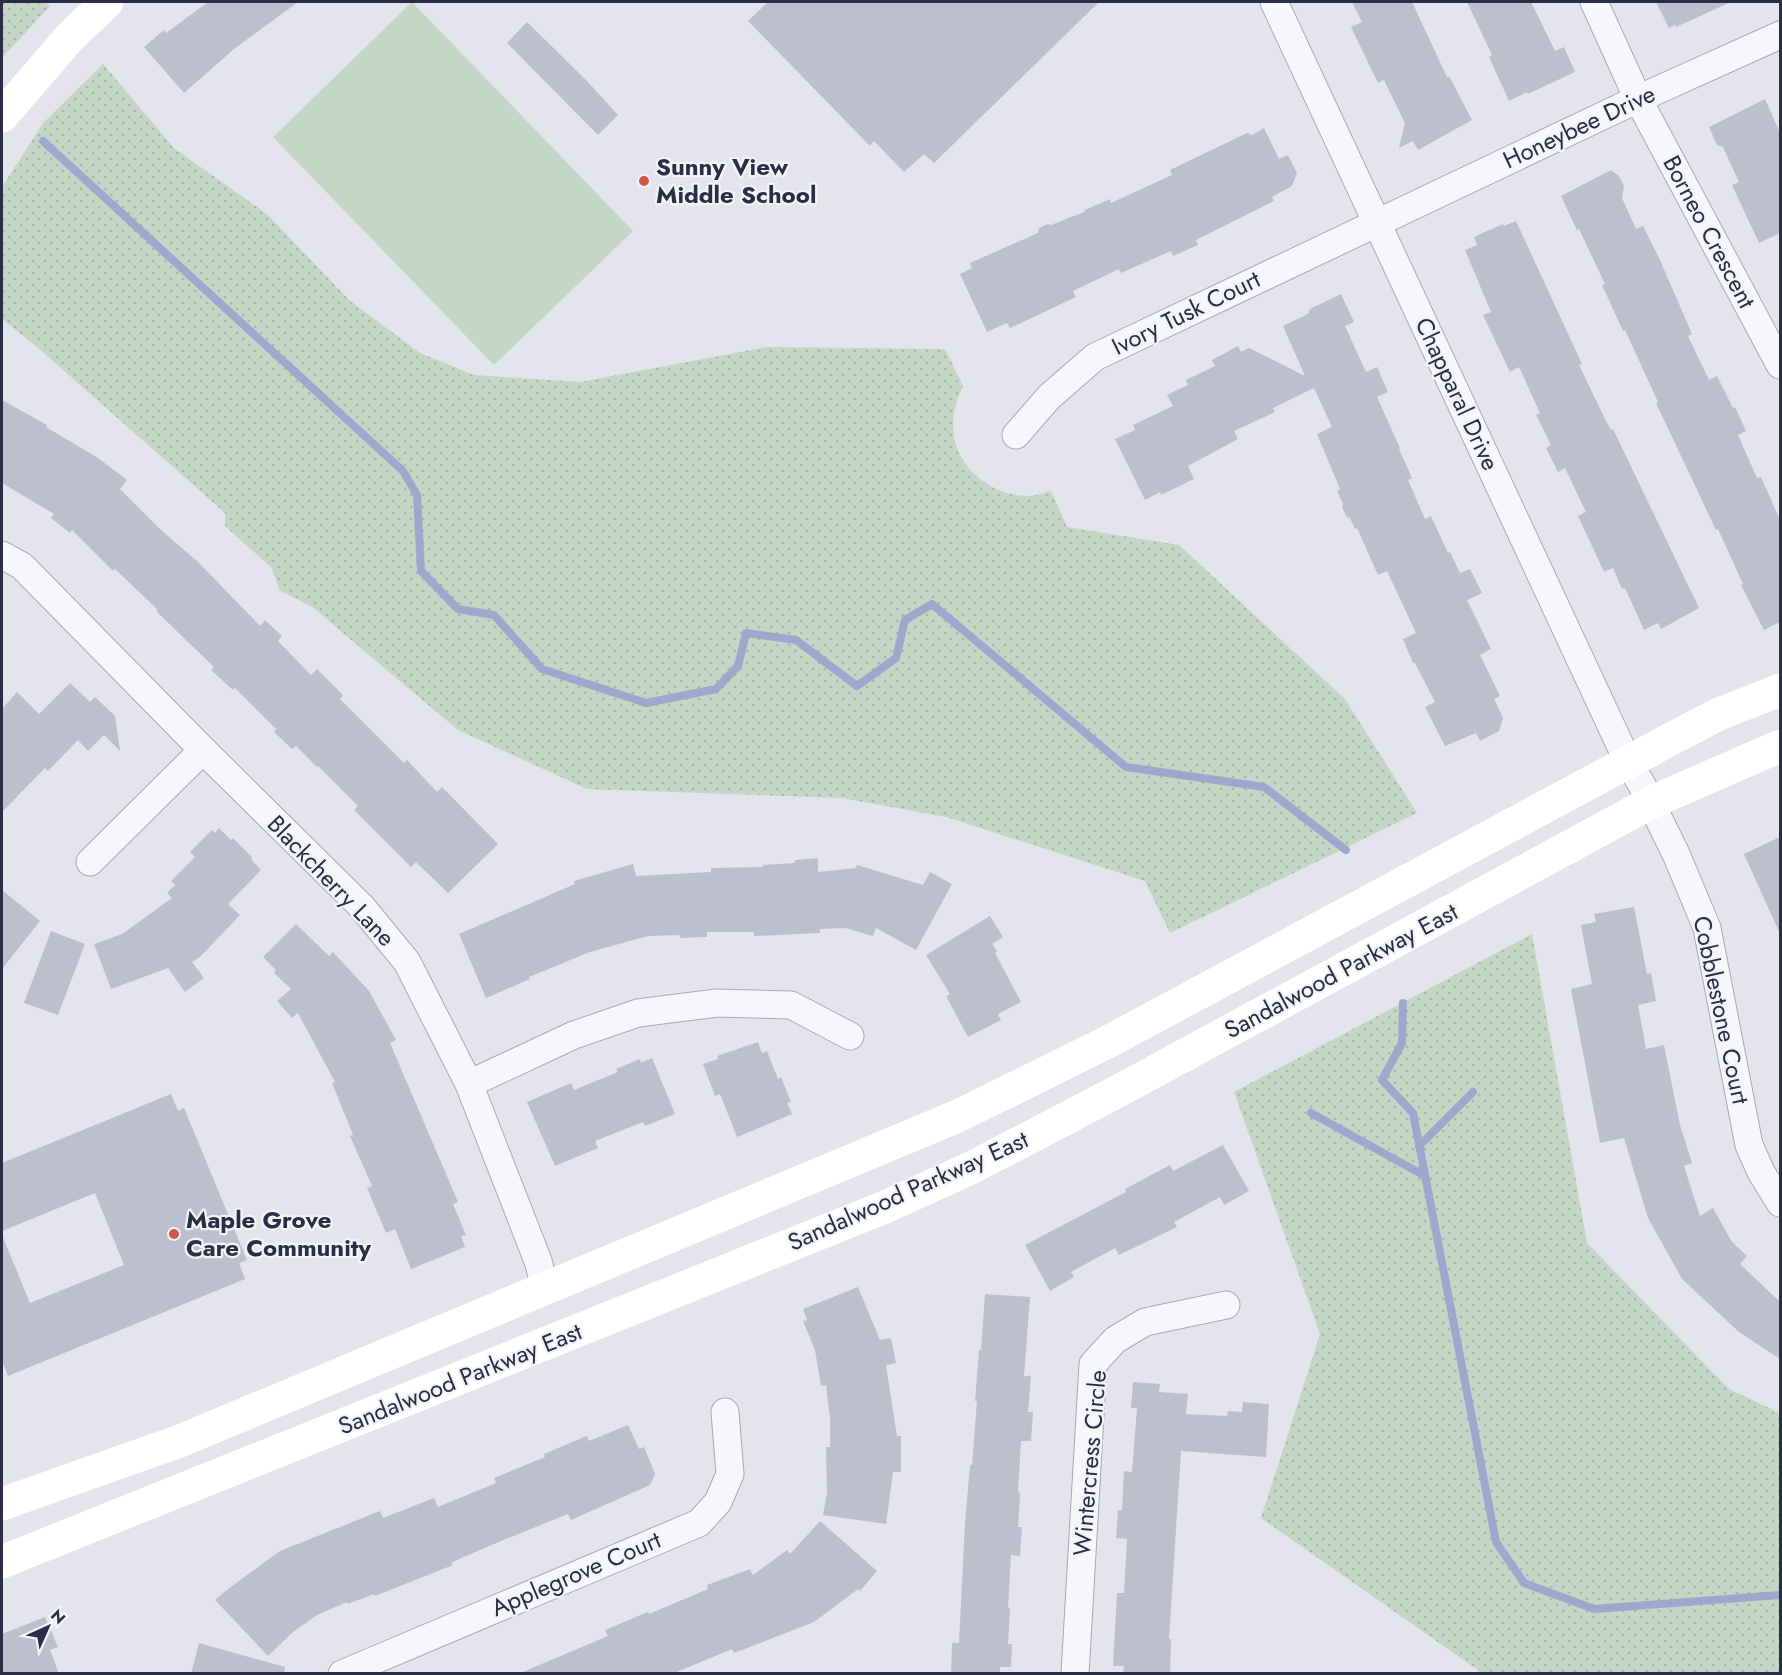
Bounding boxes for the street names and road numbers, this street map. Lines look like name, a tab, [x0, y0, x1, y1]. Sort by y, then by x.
street label: Honeybee Drive	[1497, 76, 1661, 177]
street label: Borneo Crescent	[1654, 149, 1765, 315]
street label: Ivory Tusk Court	[1106, 261, 1266, 364]
street label: Chapparal Drive	[1407, 311, 1508, 476]
street label: Blackcherry Lane	[259, 807, 403, 954]
street label: Sandalwood Parkway East	[1218, 894, 1464, 1047]
street label: Cobblestone Court	[1684, 913, 1759, 1107]
street label: Sandalwood Parkway East	[782, 1122, 1034, 1259]
street label: Sandalwood Parkway East	[333, 1314, 587, 1443]
street label: Wintercress Circle	[1064, 1368, 1115, 1558]
street label: Applegrove Court	[486, 1522, 666, 1625]

